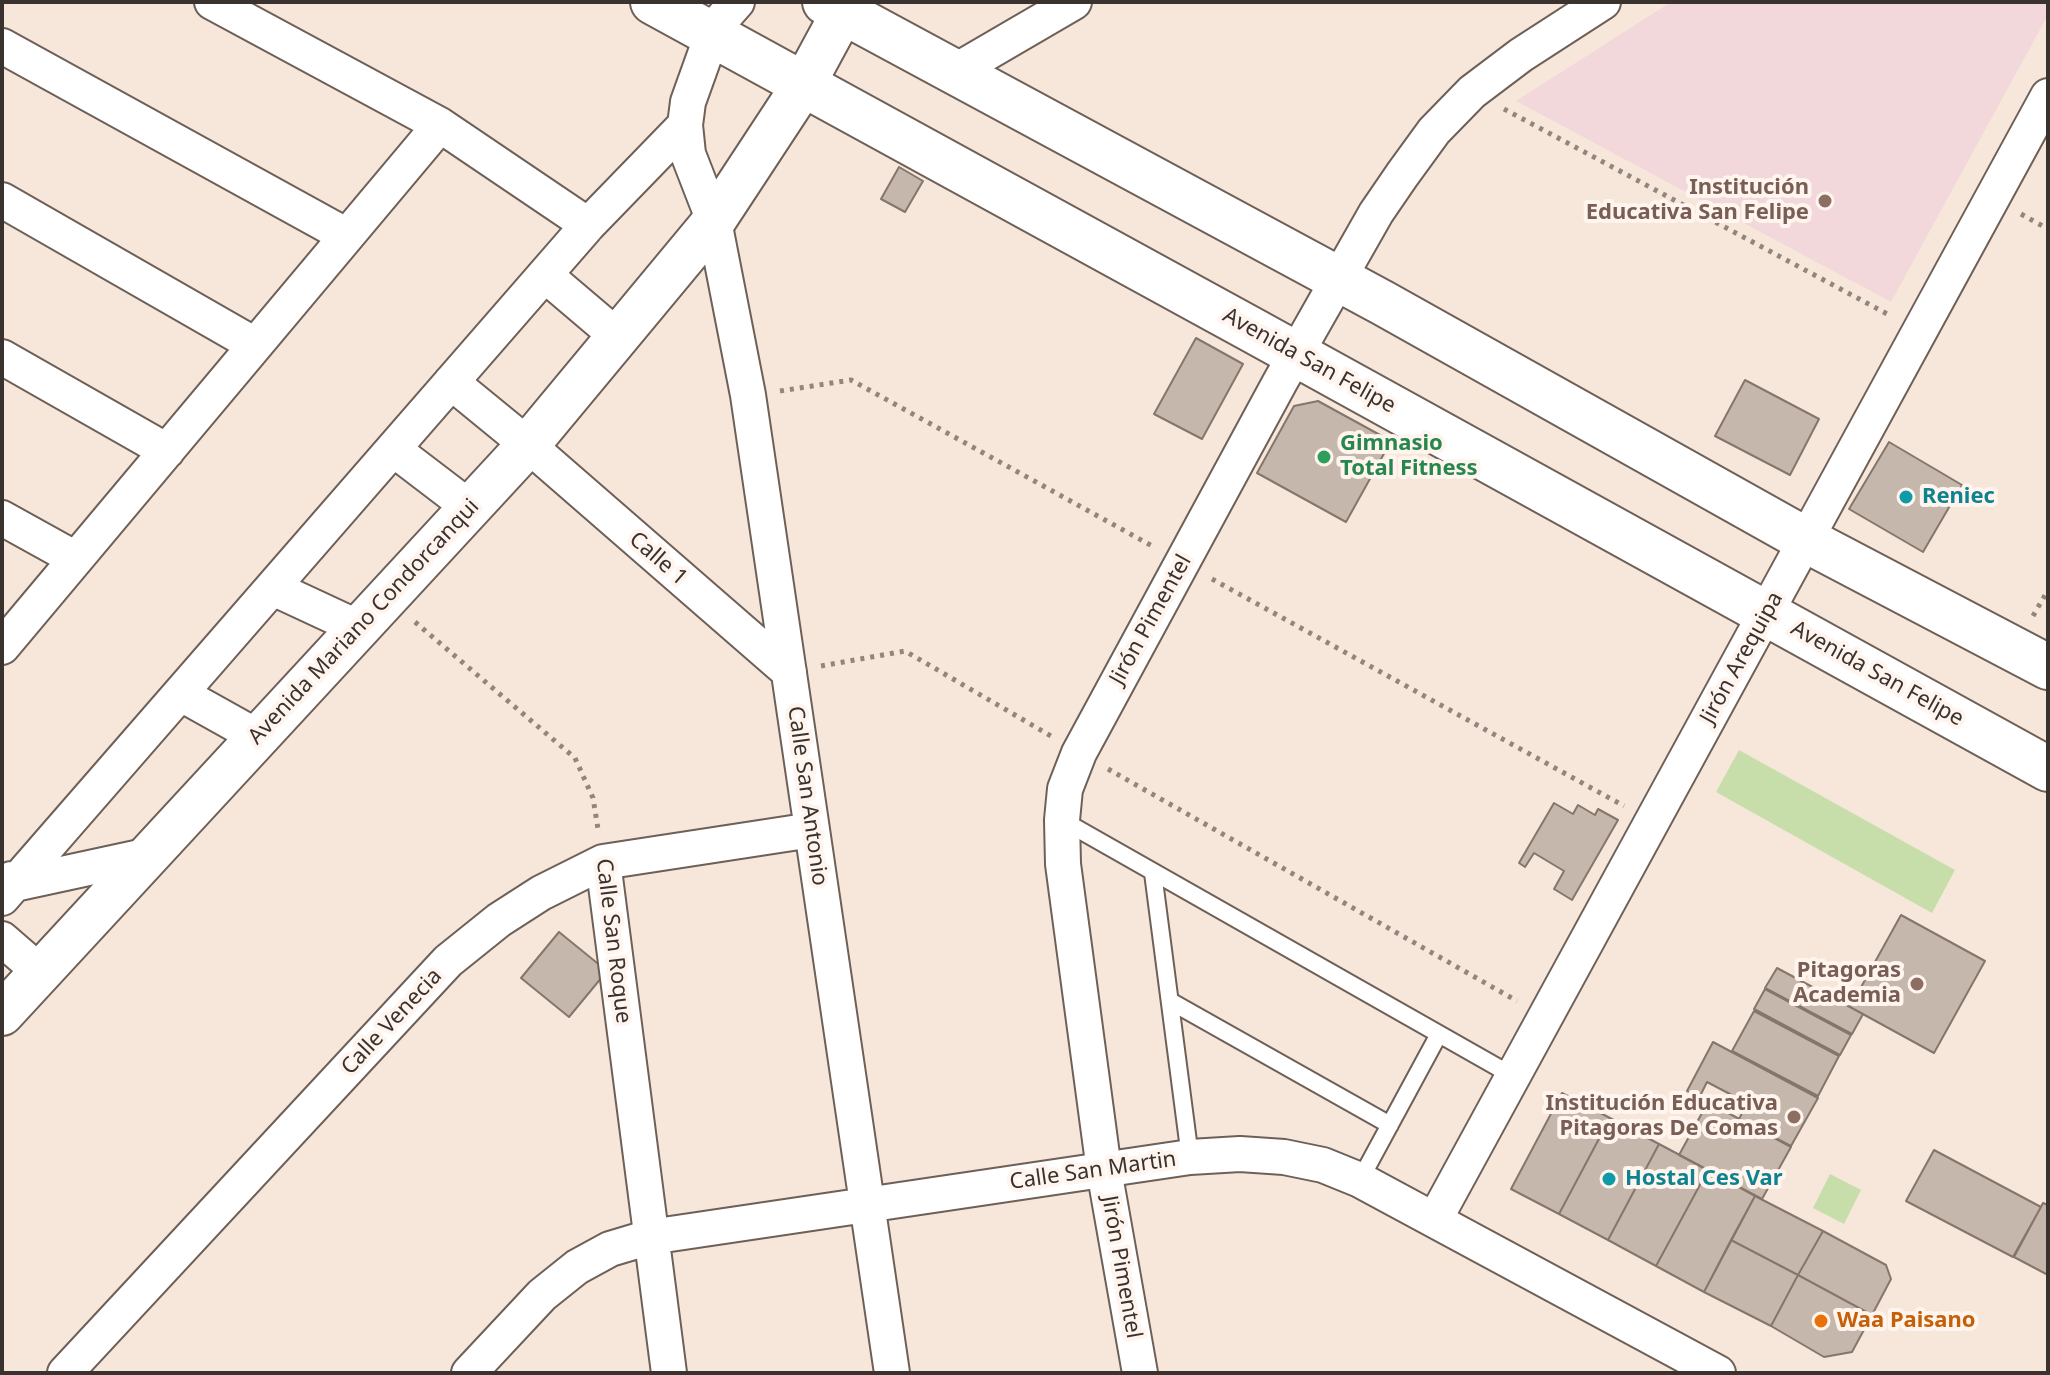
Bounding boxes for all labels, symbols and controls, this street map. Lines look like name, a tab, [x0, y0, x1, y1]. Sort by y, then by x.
place label: Institución Educativa San Felipe	[1586, 175, 1809, 226]
marker: Institución Educativa San Felipe	[1816, 192, 1834, 210]
street label: Avenida San Felipe	[1218, 303, 1400, 419]
place label: Gimnasio Total Fitness	[1340, 431, 1478, 482]
marker: Gimnasio Total Fitness	[1315, 448, 1333, 466]
place label: Reniec	[1922, 484, 1995, 510]
marker: Reniec	[1897, 488, 1915, 506]
street label: Avenida Mariano Condorcanqui	[243, 494, 485, 750]
street label: Calle 1	[624, 527, 692, 591]
street label: Jirón Pimentel	[1104, 550, 1198, 690]
street label: Jirón Arequipa	[1695, 587, 1789, 729]
street label: Avenida San Felipe	[1786, 616, 1968, 732]
street label: Calle San Antonio	[781, 705, 833, 887]
street label: Calle San Roque	[590, 857, 636, 1025]
place label: Pitagoras Academia	[1793, 958, 1901, 1010]
street label: Calle Venecia	[336, 963, 448, 1081]
marker: Pitagoras Academia	[1908, 975, 1926, 993]
place label: Institución Educativa Pitagoras De Comas	[1546, 1091, 1778, 1142]
marker: Institución Educativa Pitagoras De Comas	[1785, 1108, 1803, 1126]
street label: Calle San Martin	[1008, 1146, 1178, 1196]
place label: Hostal Ces Var	[1625, 1166, 1783, 1192]
marker: Hostal Ces Var	[1600, 1170, 1618, 1188]
street label: Jirón Pimentel	[1095, 1194, 1147, 1340]
place label: Waa Paisano	[1837, 1308, 1976, 1334]
marker: Waa Paisano	[1812, 1312, 1830, 1330]

